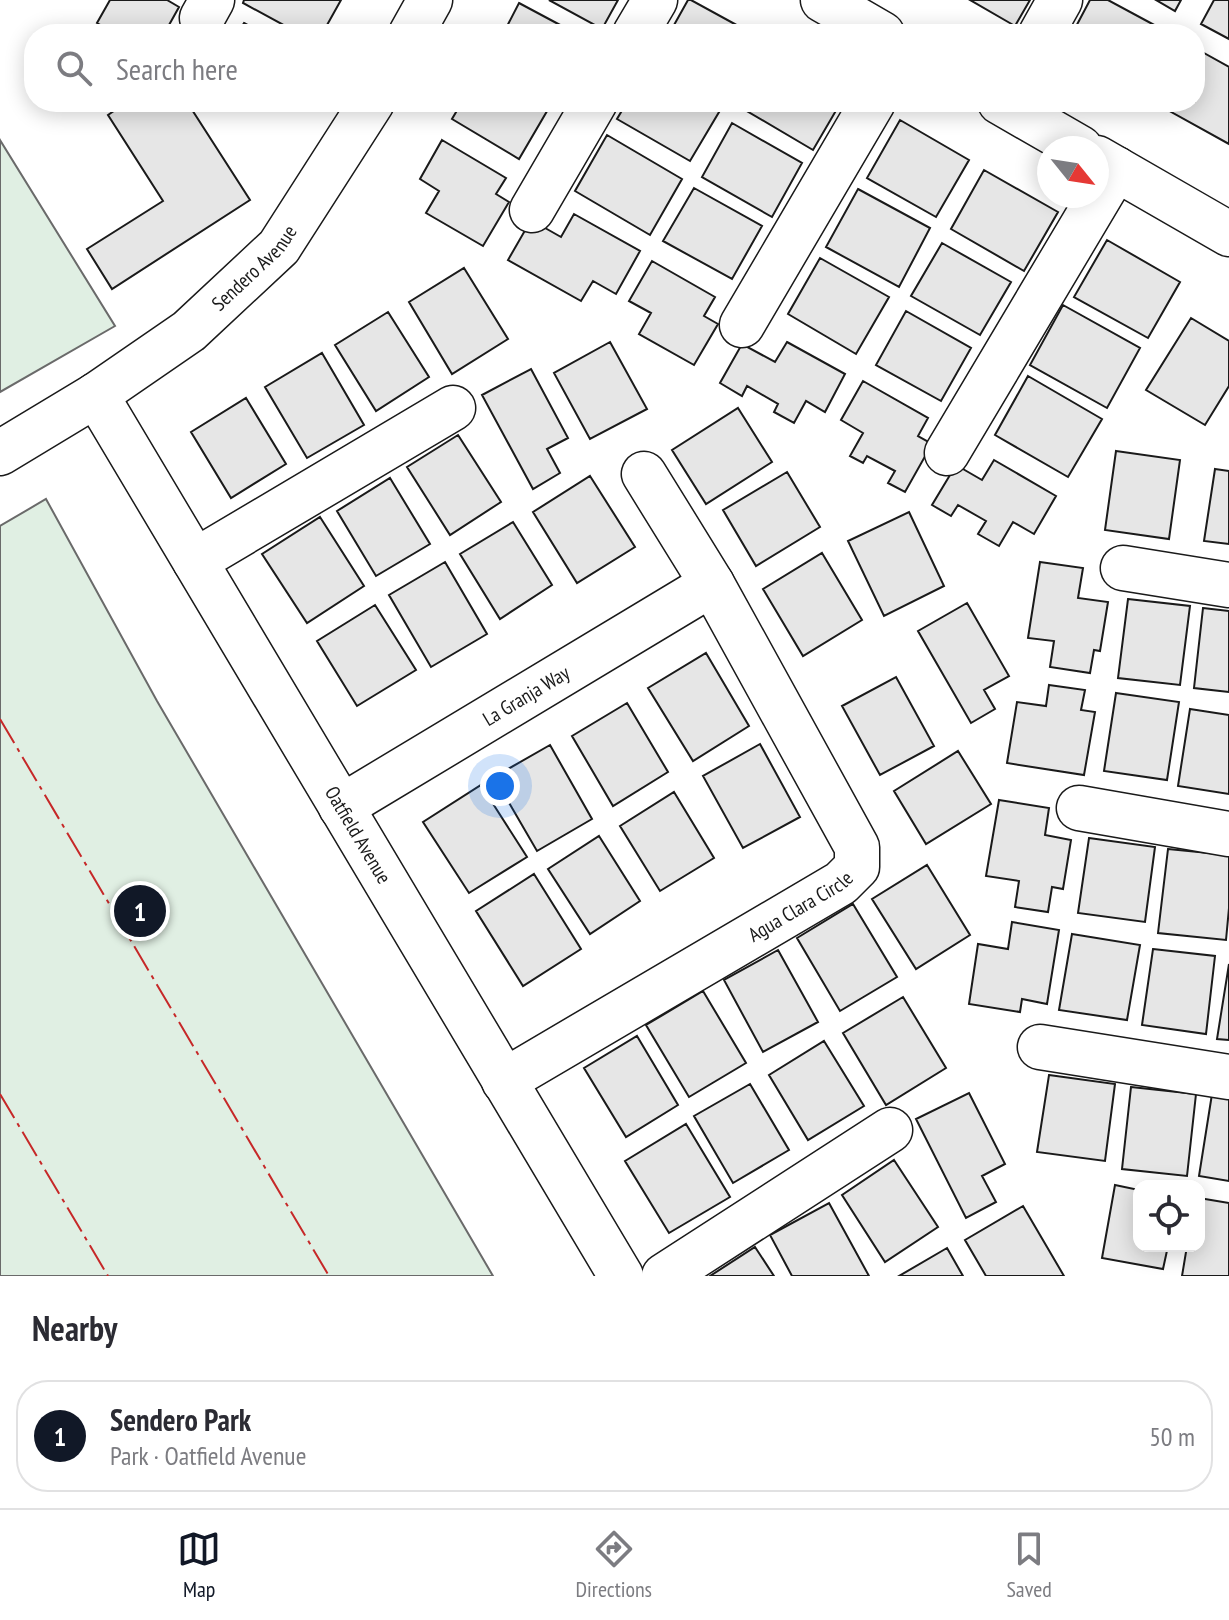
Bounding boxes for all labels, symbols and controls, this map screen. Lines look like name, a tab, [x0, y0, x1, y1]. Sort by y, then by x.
search box	[24, 24, 1205, 112]
icon: search	[52, 46, 96, 90]
text: Search here	[116, 49, 238, 88]
north arrow	[1037, 136, 1109, 208]
street label: Sendero Avenue	[206, 220, 303, 316]
street label: La Granja Way	[478, 659, 575, 732]
your location	[480, 766, 520, 806]
street label: Oatfield Avenue	[319, 781, 397, 888]
street label: Agua Clara Circle	[743, 865, 859, 948]
pin: 1	[114, 881, 166, 941]
map controls	[1133, 1180, 1205, 1252]
button: locate	[1133, 1180, 1205, 1252]
text: Nearby	[32, 1306, 117, 1350]
text: Sendero Park	[110, 1400, 251, 1439]
text: 1	[54, 1420, 66, 1453]
text: 50 m	[1149, 1420, 1195, 1453]
text: Park · Oatfield Avenue	[110, 1439, 306, 1472]
tab: Map	[177, 1527, 221, 1603]
tab: Directions	[576, 1527, 652, 1603]
tab: Saved	[1006, 1527, 1052, 1603]

